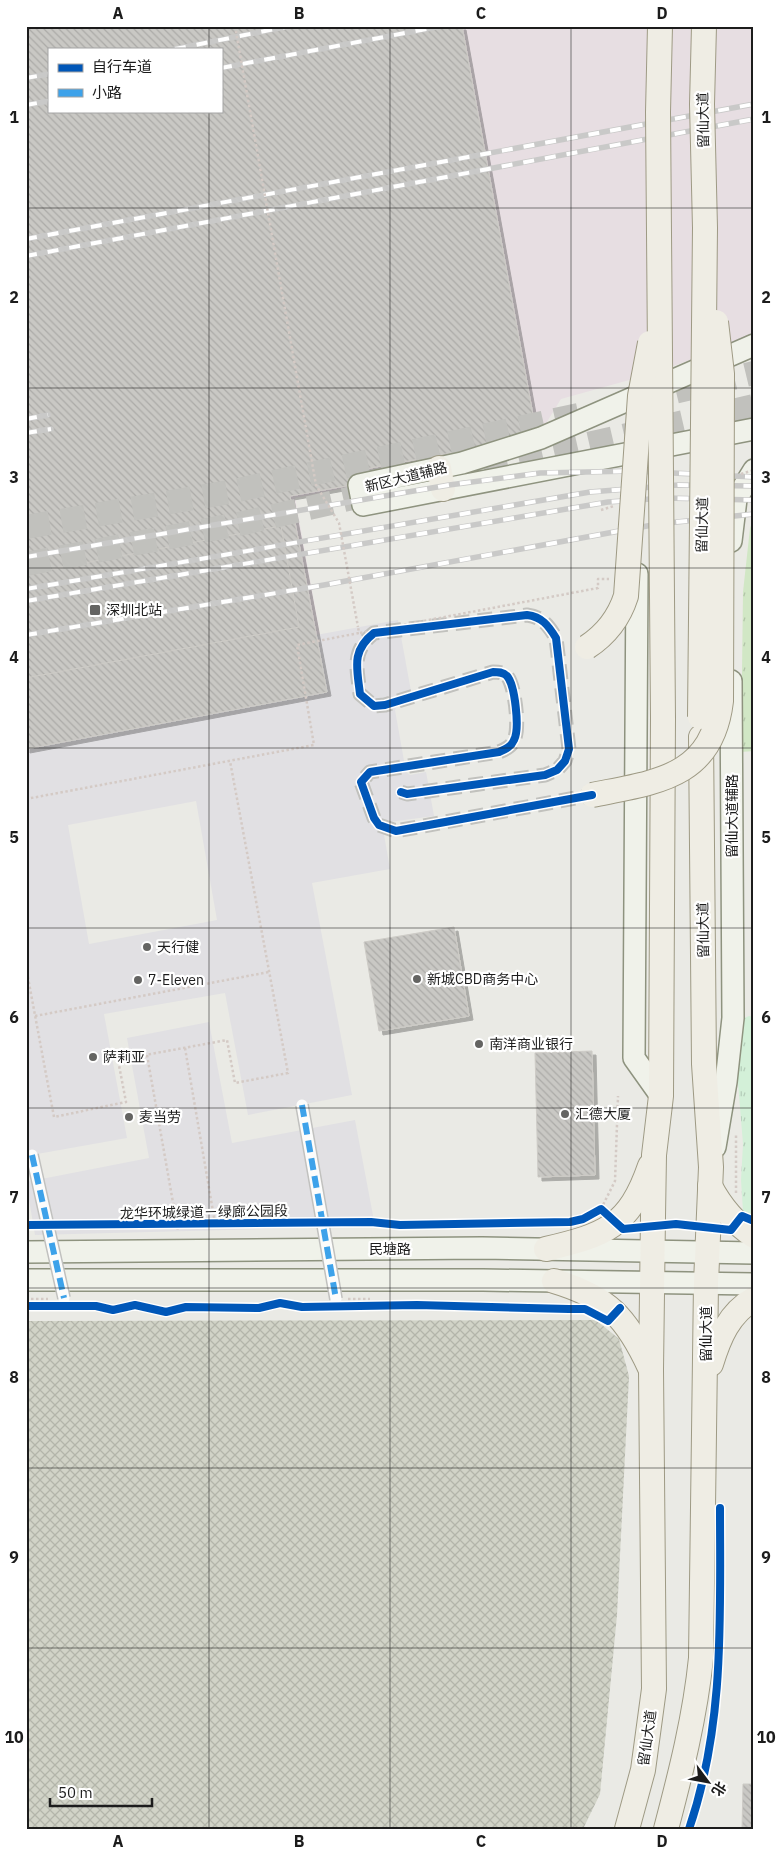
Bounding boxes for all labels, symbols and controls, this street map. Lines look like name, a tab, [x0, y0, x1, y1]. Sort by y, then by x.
text: A	[113, 3, 124, 23]
text: B	[294, 3, 305, 23]
text: C	[476, 3, 486, 23]
text: D	[656, 3, 668, 23]
legend	[48, 48, 222, 112]
text: 自行车道	[92, 57, 152, 76]
text: 小路	[92, 83, 122, 102]
street label: 留仙大道	[694, 92, 712, 148]
text: 1	[9, 107, 19, 127]
text: 1	[761, 107, 771, 127]
text: 2	[9, 287, 19, 307]
text: 2	[761, 287, 771, 307]
street label: 新区大道辅路	[363, 458, 449, 496]
text: 3	[9, 467, 19, 487]
text: 3	[761, 467, 771, 487]
street label: 留仙大道	[693, 497, 711, 553]
place label: 深圳北站	[106, 601, 162, 619]
marker: 深圳北站	[88, 603, 102, 617]
text: 4	[9, 647, 19, 667]
text: 4	[761, 647, 771, 667]
street label: 留仙大道辅路	[723, 774, 741, 858]
text: 5	[9, 827, 19, 847]
text: 5	[761, 827, 771, 847]
street label: 留仙大道	[694, 902, 712, 958]
place label: 天行健	[157, 938, 199, 956]
marker: 天行健	[141, 941, 153, 953]
place label: 新城CBD商务中心	[427, 970, 538, 988]
place label: 7-Eleven	[148, 971, 204, 989]
marker: 新城CBD商务中心	[411, 973, 423, 985]
marker: 7-Eleven	[132, 974, 144, 986]
text: 6	[9, 1007, 19, 1027]
text: 6	[761, 1007, 771, 1027]
place label: 南洋商业银行	[489, 1035, 573, 1053]
marker: 南洋商业银行	[473, 1038, 485, 1050]
place label: 萨莉亚	[103, 1048, 145, 1066]
marker: 萨莉亚	[87, 1051, 99, 1063]
place label: 汇德大厦	[575, 1105, 631, 1123]
place label: 麦当劳	[139, 1108, 181, 1126]
marker: 汇德大厦	[559, 1108, 571, 1120]
marker: 麦当劳	[123, 1111, 135, 1123]
text: 7	[9, 1187, 19, 1207]
text: 7	[761, 1187, 771, 1207]
street label: 龙华环城绿道－绿廊公园段	[120, 1202, 288, 1222]
street label: 民塘路	[369, 1240, 411, 1258]
street label: 留仙大道	[697, 1306, 715, 1362]
text: 8	[9, 1367, 19, 1387]
text: 8	[761, 1367, 771, 1387]
text: 9	[9, 1547, 19, 1567]
text: 9	[761, 1547, 771, 1567]
street label: 留仙大道	[634, 1709, 660, 1767]
text: 10	[4, 1727, 24, 1747]
text: 10	[756, 1727, 776, 1747]
north arrow	[682, 1758, 732, 1808]
scale bar	[50, 1775, 152, 1807]
text: 北	[708, 1778, 730, 1800]
text: 50 m	[58, 1783, 93, 1802]
text: A	[113, 1831, 124, 1851]
text: B	[294, 1831, 305, 1851]
text: C	[476, 1831, 486, 1851]
text: D	[656, 1831, 668, 1851]

